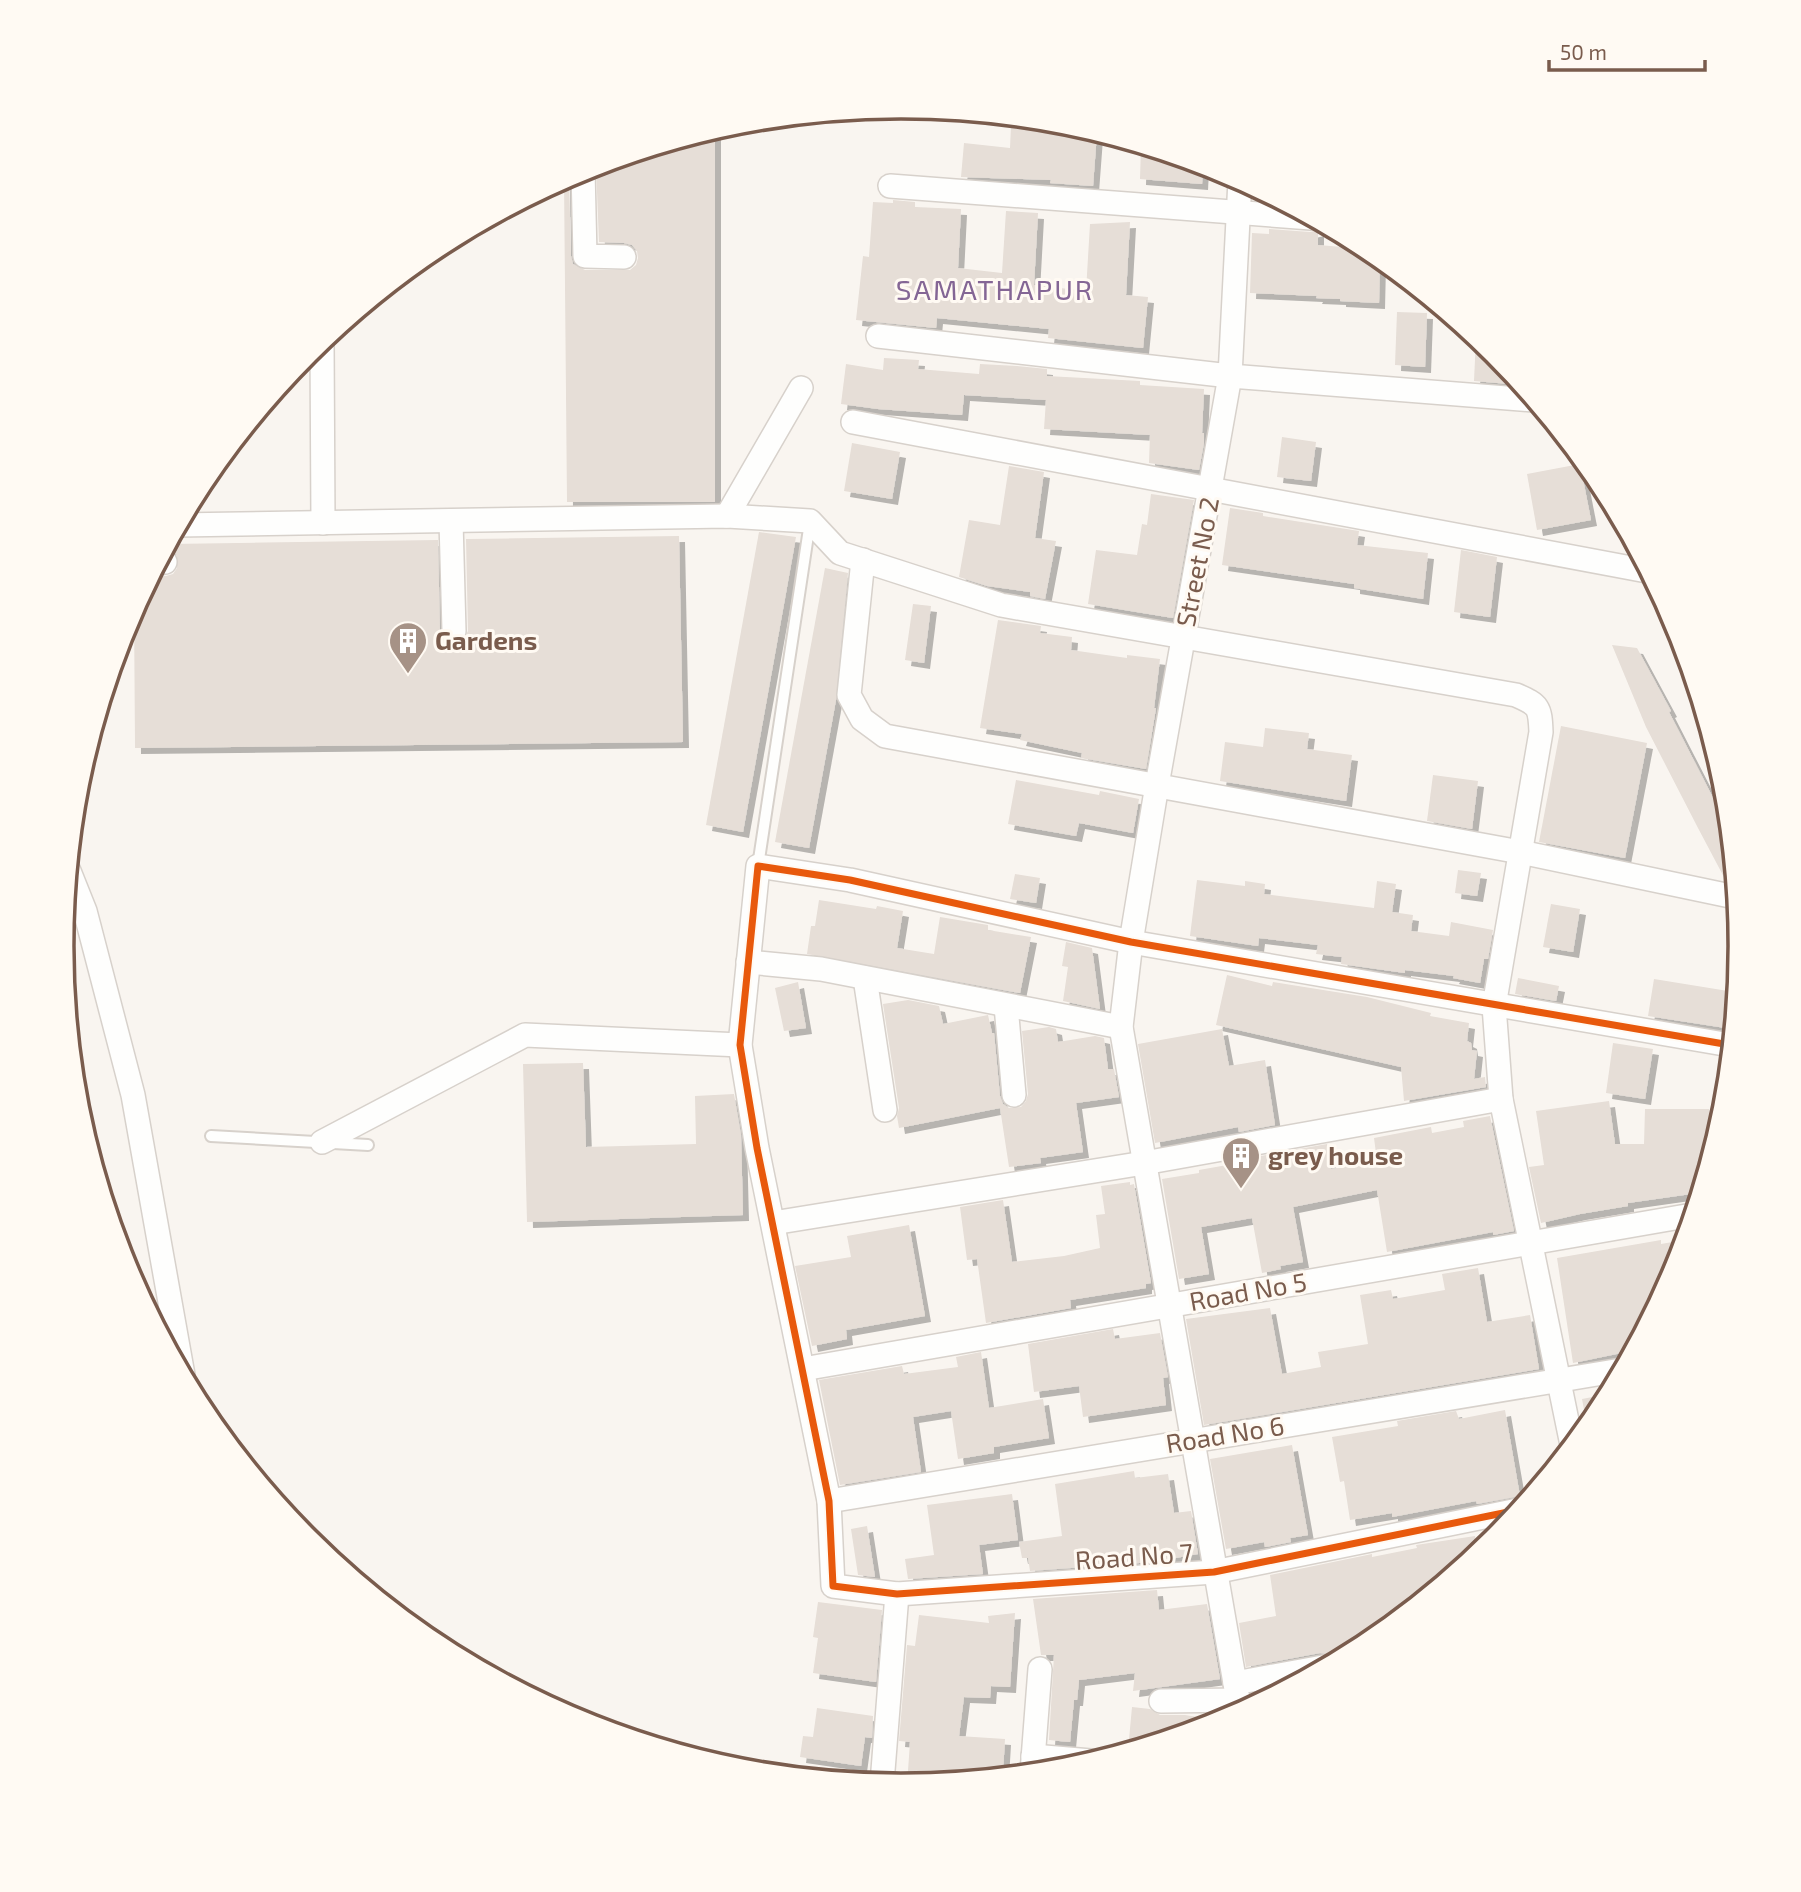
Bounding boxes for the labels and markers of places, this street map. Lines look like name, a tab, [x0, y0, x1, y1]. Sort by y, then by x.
building icon: Gardens	[387, 620, 429, 675]
place label: Gardens	[435, 624, 537, 655]
building icon: grey house	[1220, 1135, 1262, 1190]
place label: grey house	[1268, 1139, 1403, 1171]

